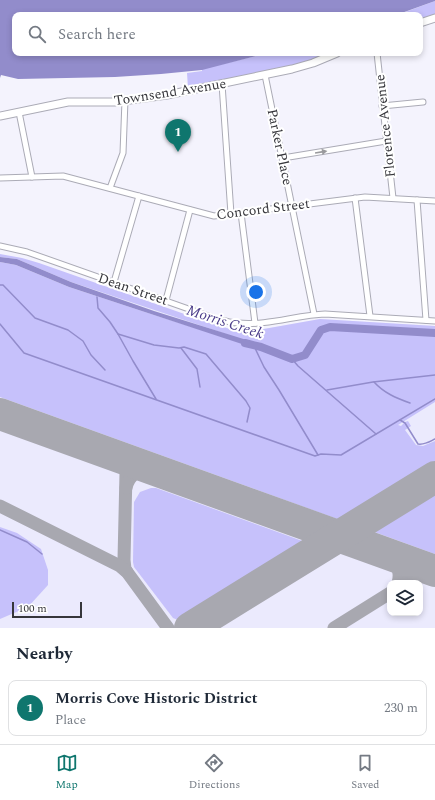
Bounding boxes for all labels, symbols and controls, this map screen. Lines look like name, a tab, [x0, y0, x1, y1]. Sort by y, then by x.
search box	[12, 12, 423, 56]
icon: search	[26, 23, 48, 45]
text: Search here	[58, 23, 136, 46]
street label: Townsend Avenue	[112, 73, 228, 111]
street label: Florence Avenue	[369, 73, 401, 179]
street label: Parker Place	[262, 107, 298, 187]
pin: 1	[165, 119, 191, 152]
one-way arrow	[315, 149, 327, 155]
street label: Concord Street	[215, 193, 311, 225]
street label: Dean Street	[95, 267, 171, 311]
your location	[246, 282, 266, 302]
water label: Morris Creek	[183, 299, 267, 345]
map controls	[387, 580, 423, 616]
button: layers	[387, 580, 423, 616]
scale bar	[12, 600, 82, 619]
text: 100 m	[18, 600, 47, 617]
text: Nearby	[16, 641, 72, 667]
text: Morris Cove Historic District	[55, 687, 258, 710]
text: 1	[26, 698, 34, 718]
text: 230 m	[384, 698, 418, 718]
text: Place	[55, 710, 86, 730]
tab: Map	[56, 752, 78, 793]
tab: Directions	[189, 752, 240, 793]
tab: Saved	[351, 752, 379, 793]

